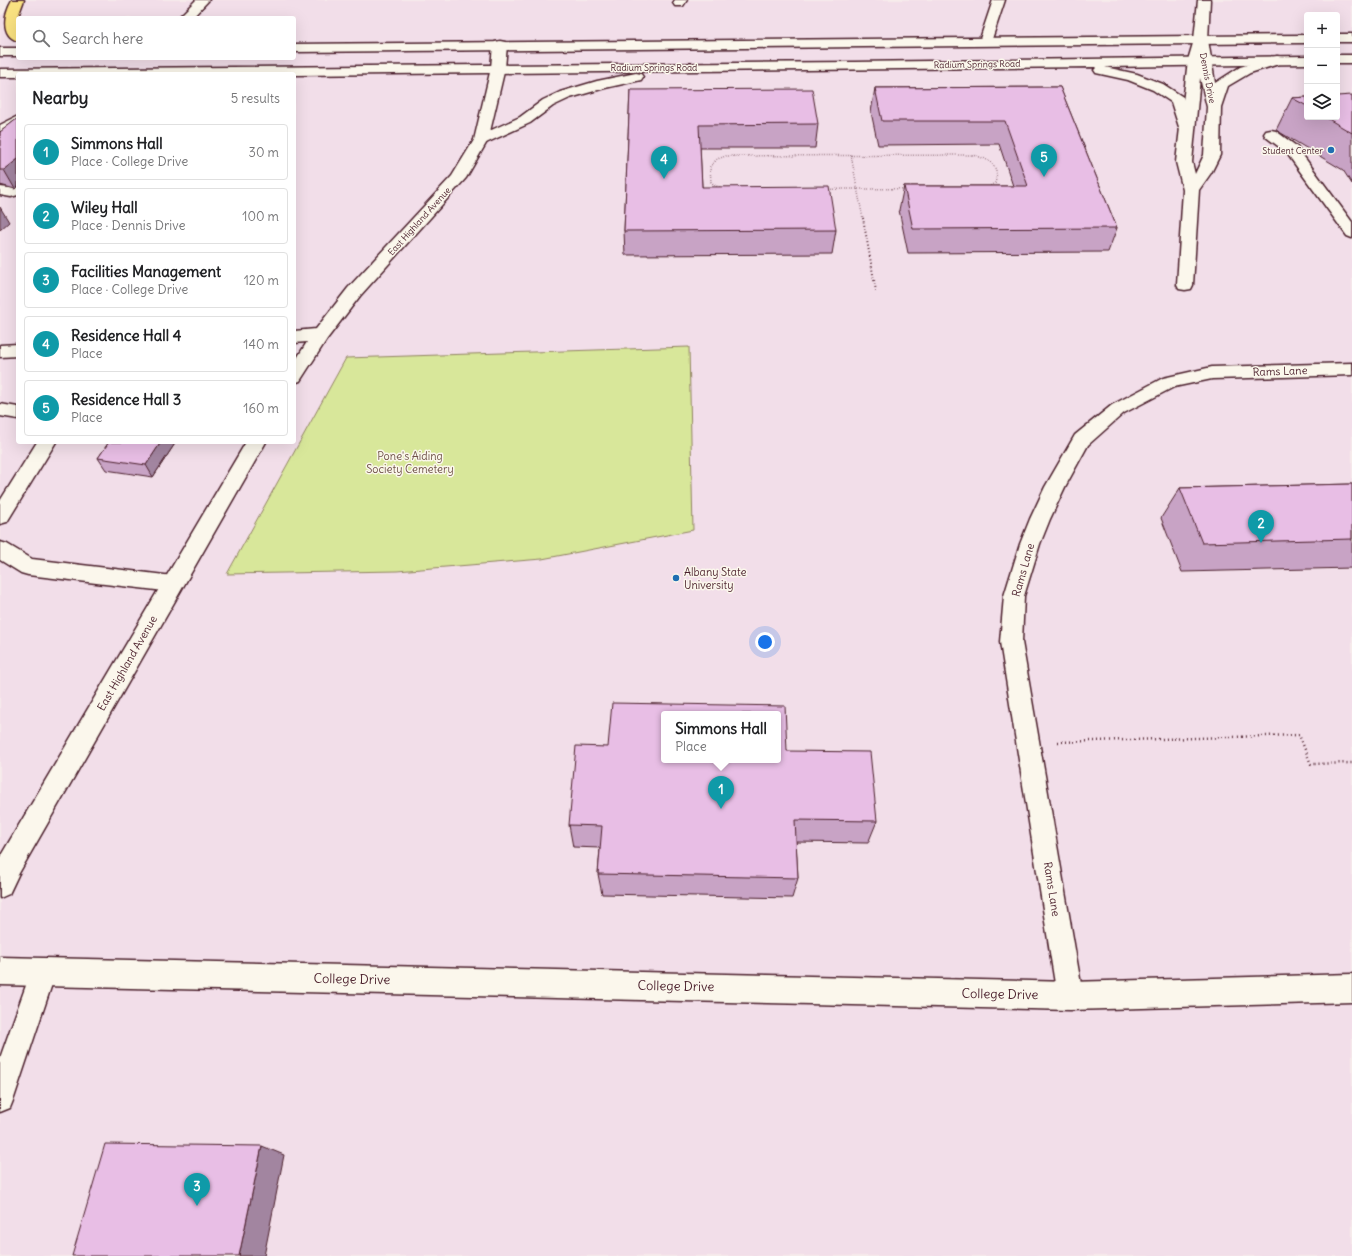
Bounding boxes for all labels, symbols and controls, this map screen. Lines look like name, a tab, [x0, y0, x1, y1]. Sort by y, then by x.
map controls	[1304, 12, 1340, 120]
button: +	[1304, 12, 1340, 48]
search box	[16, 16, 296, 60]
icon: search	[30, 27, 52, 49]
text: Search here	[62, 29, 143, 48]
button: −	[1304, 48, 1340, 84]
street label: Dennis Drive	[1198, 52, 1218, 104]
street label: Radium Springs Road	[934, 58, 1020, 70]
street label: Radium Springs Road	[611, 62, 697, 73]
button: layers	[1304, 84, 1340, 120]
text: Nearby	[32, 87, 88, 109]
text: 5 results	[231, 90, 280, 107]
text: Simmons Hall	[71, 134, 163, 153]
text: 1	[43, 144, 49, 161]
text: 30 m	[249, 144, 279, 161]
pin: 5	[1031, 144, 1057, 177]
place label: Student Center	[1262, 145, 1323, 156]
marker: Student Center	[1326, 145, 1336, 155]
pin: 4	[651, 146, 677, 179]
text: Place · College Drive	[71, 153, 188, 170]
street label: East Highland Avenue	[385, 184, 453, 257]
text: Wiley Hall	[71, 198, 138, 217]
text: 2	[42, 208, 50, 225]
text: 100 m	[242, 208, 279, 225]
text: Place · Dennis Drive	[71, 217, 186, 234]
text: Facilities Management	[71, 262, 221, 281]
text: 3	[42, 272, 50, 289]
text: 120 m	[244, 272, 279, 289]
text: Place · College Drive	[71, 281, 188, 298]
text: Residence Hall 4	[71, 326, 181, 345]
text: 4	[42, 336, 50, 353]
text: 140 m	[243, 336, 279, 353]
text: Place	[71, 345, 102, 362]
street label: Rams Lane	[1252, 363, 1308, 379]
text: Residence Hall 3	[71, 390, 181, 409]
text: 5	[42, 400, 50, 417]
text: 160 m	[243, 400, 279, 417]
text: Place	[71, 409, 102, 426]
park label: Pone's Aiding Society Cemetery	[366, 449, 454, 476]
pin: 2	[1248, 510, 1274, 543]
street label: Rams Lane	[1009, 542, 1037, 598]
place label: Albany State University	[684, 565, 747, 592]
marker: Albany State University	[671, 573, 681, 583]
street label: East Highland Avenue	[94, 613, 160, 713]
your location	[755, 632, 775, 652]
popup	[661, 711, 781, 763]
text: Simmons Hall	[675, 719, 767, 738]
text: Place	[675, 738, 707, 755]
pin: 1	[708, 776, 734, 809]
street label: Rams Lane	[1041, 861, 1063, 917]
street label: College Drive	[314, 970, 390, 988]
street label: College Drive	[638, 977, 714, 995]
street label: College Drive	[962, 985, 1038, 1003]
pin: 3	[184, 1173, 210, 1206]

